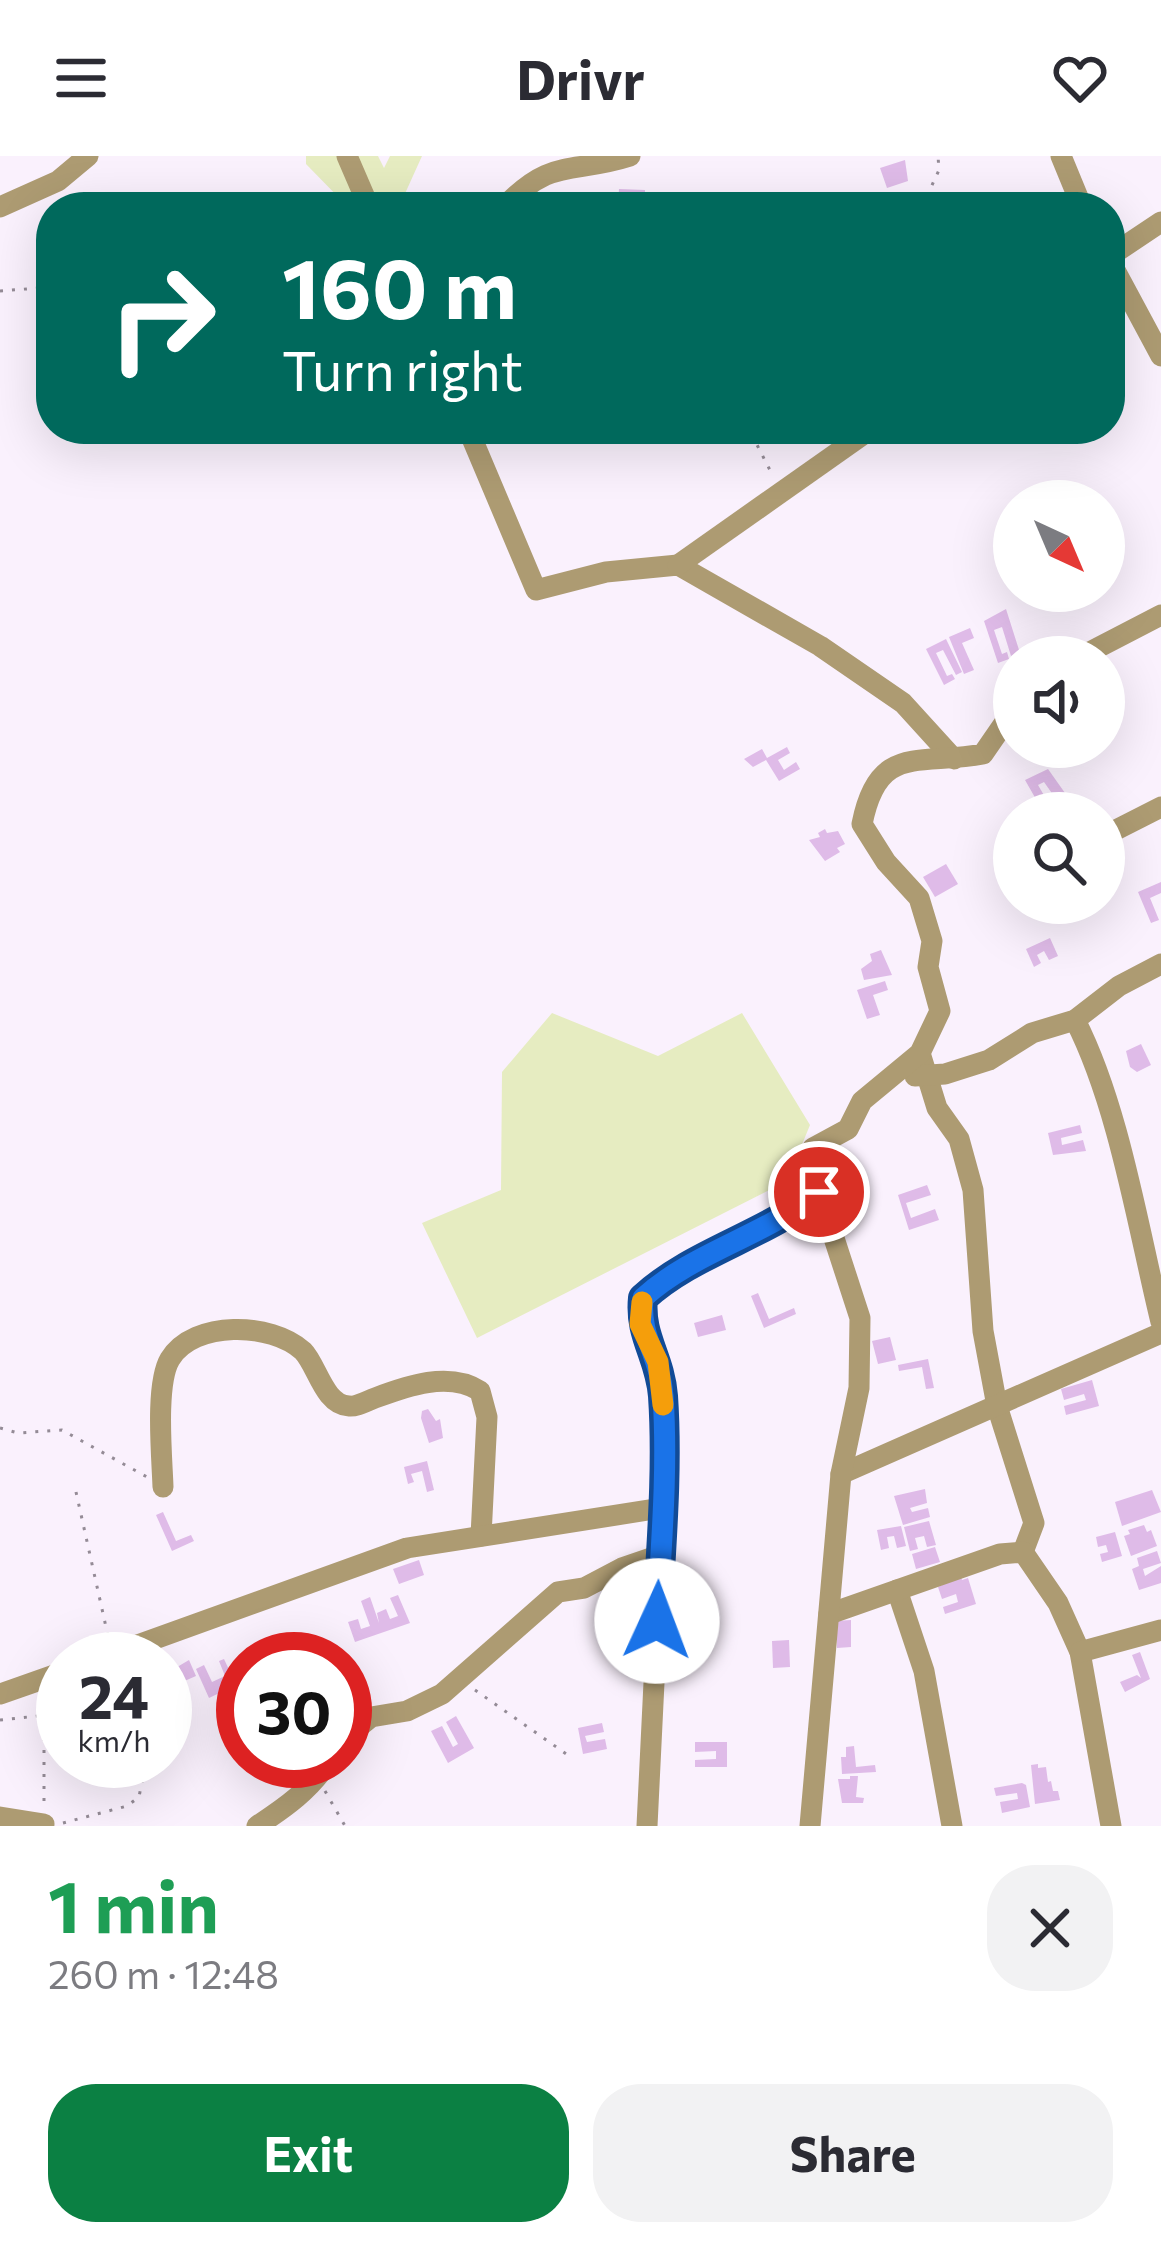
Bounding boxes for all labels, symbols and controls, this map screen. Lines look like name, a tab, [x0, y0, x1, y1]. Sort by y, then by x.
icon: menu	[48, 45, 114, 111]
text: Drivr	[516, 45, 645, 111]
icon: heart	[1047, 45, 1113, 111]
text: 160 m	[282, 234, 517, 336]
icon: right	[84, 240, 240, 396]
text: Turn right	[282, 336, 523, 402]
north arrow	[993, 480, 1125, 612]
map controls	[993, 480, 1125, 924]
button: sound	[993, 636, 1125, 768]
button: search	[993, 792, 1125, 924]
pin	[768, 1141, 870, 1243]
icon: arrive	[786, 1159, 852, 1225]
position arrow	[594, 1558, 720, 1684]
speed limit sign: 30	[216, 1632, 372, 1788]
text: 24	[79, 1658, 149, 1731]
text: km/h	[78, 1721, 150, 1758]
text: 1 min	[48, 1860, 219, 1948]
button: close	[987, 1865, 1113, 1991]
text: 260 m · 12:48	[48, 1949, 279, 1997]
button: Exit	[48, 2084, 569, 2222]
button: Share	[593, 2084, 1113, 2222]

